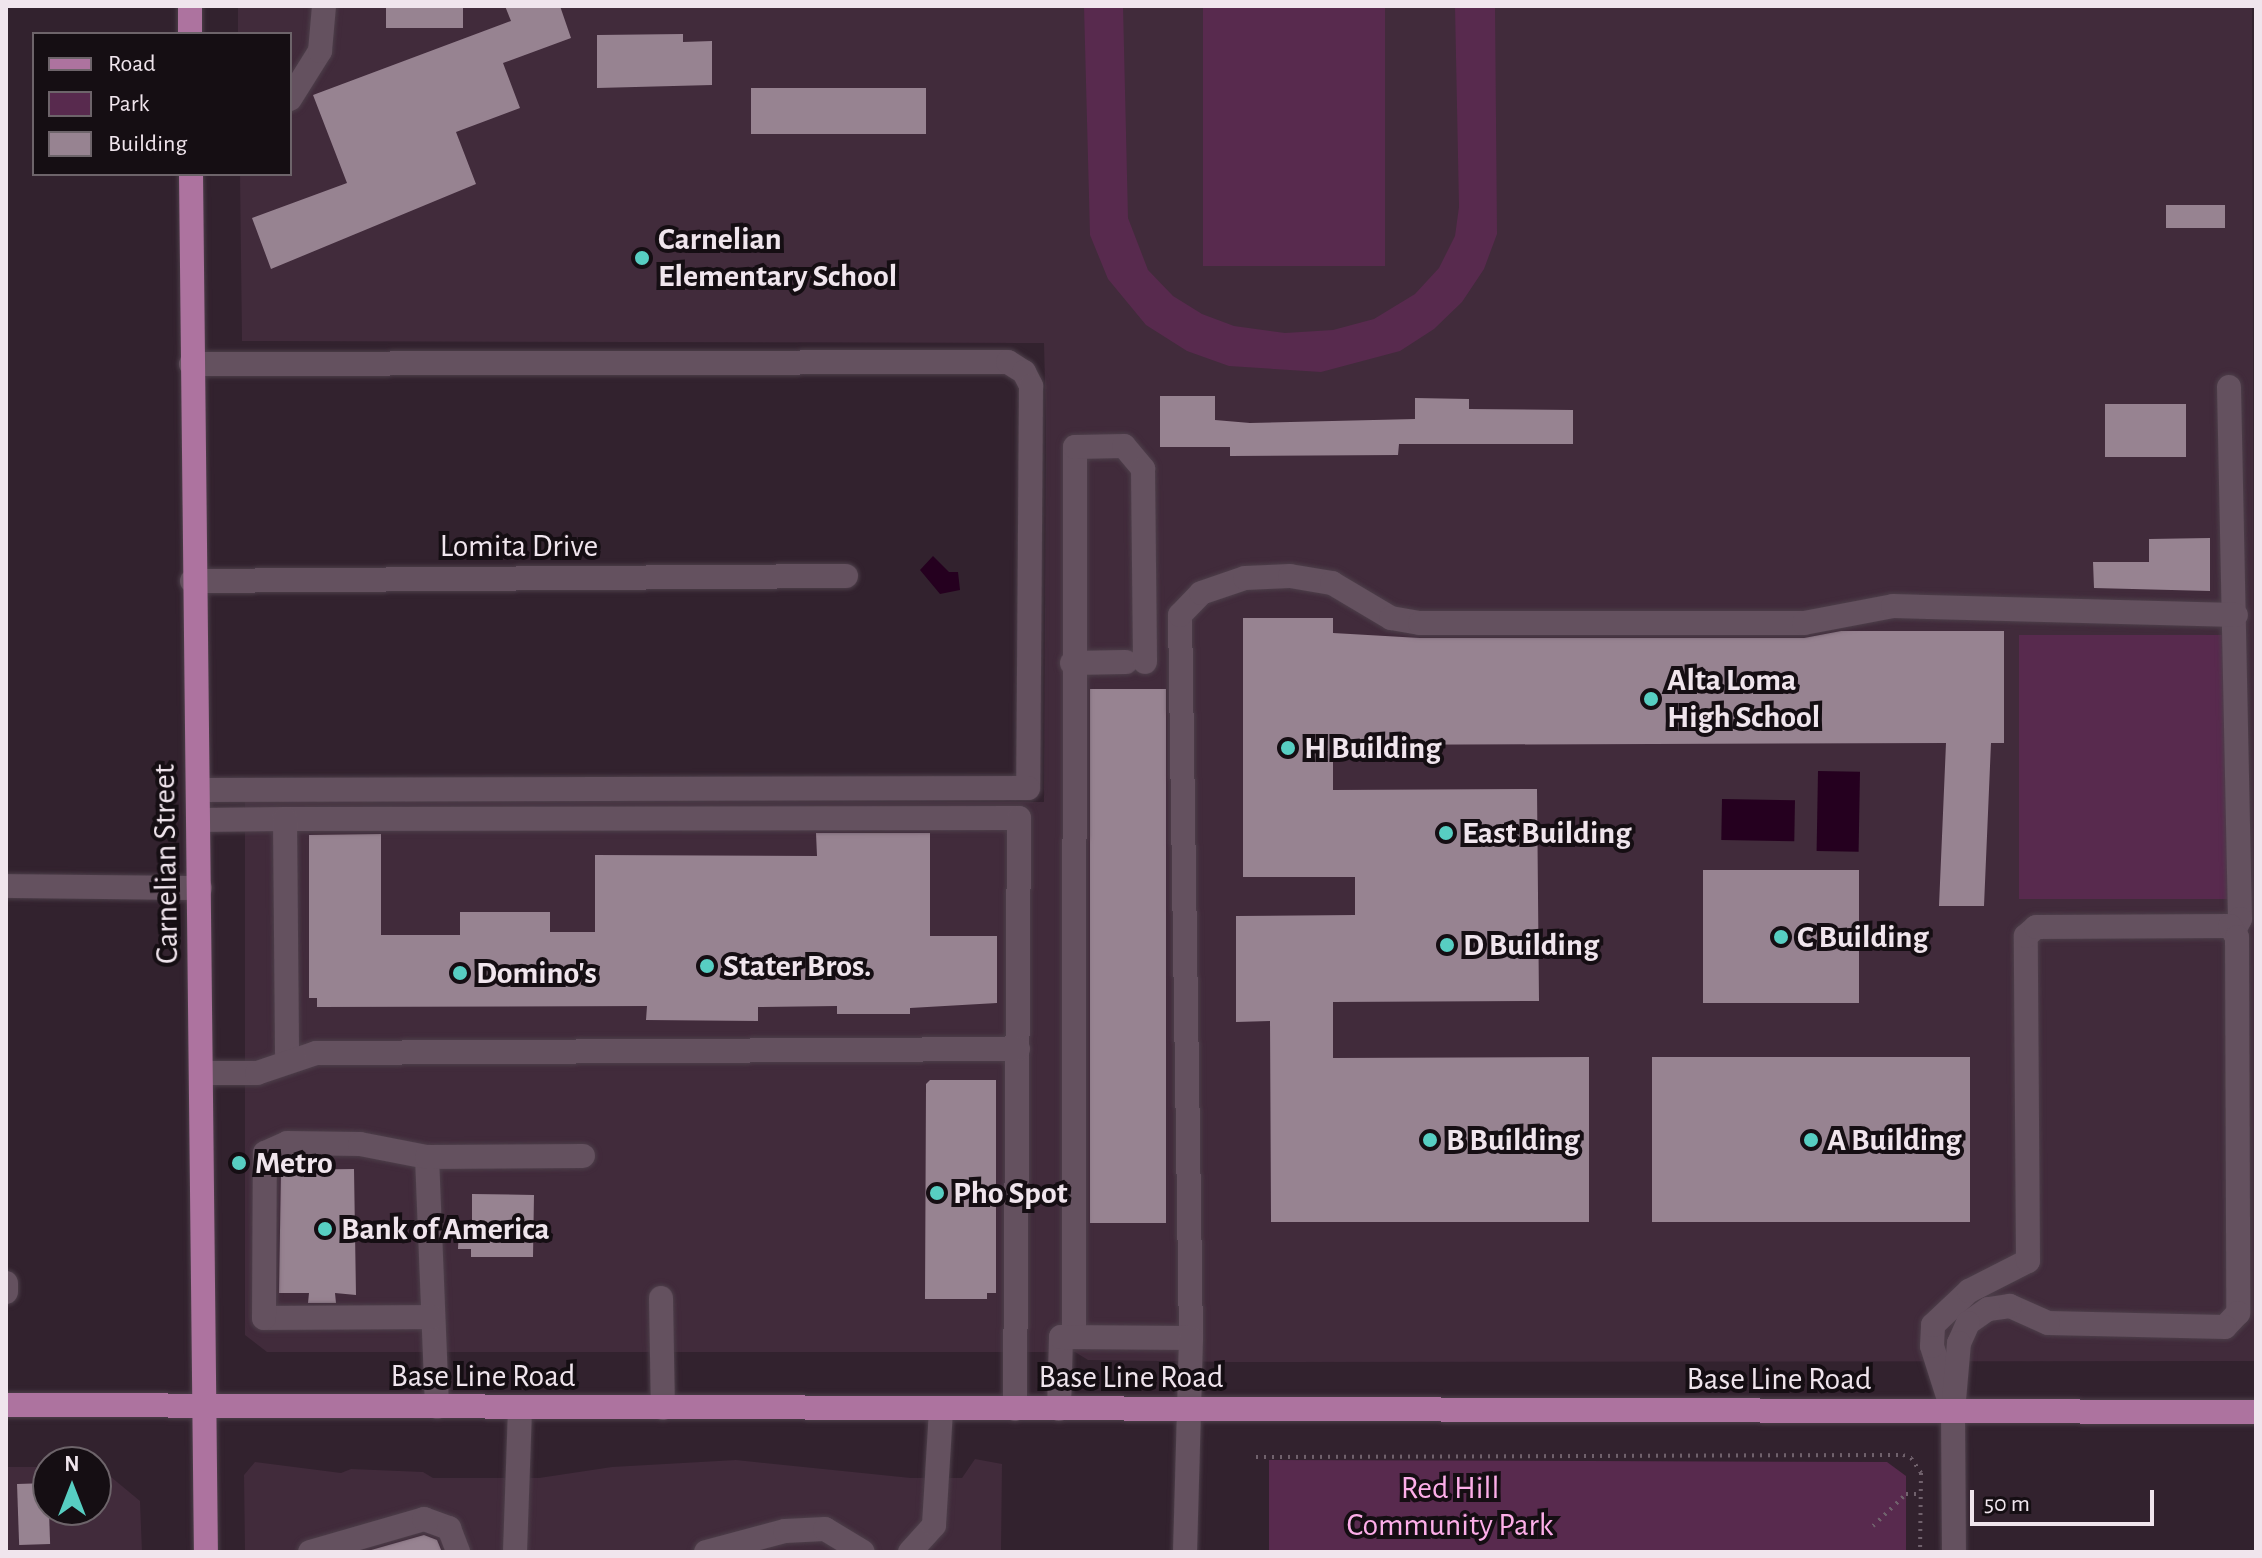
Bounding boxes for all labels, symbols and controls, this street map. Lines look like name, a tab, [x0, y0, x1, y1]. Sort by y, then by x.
legend	[32, 32, 292, 176]
text: Road	[108, 52, 156, 76]
text: Park	[108, 92, 149, 116]
text: Building	[108, 132, 187, 156]
place label: Carnelian Elementary School	[658, 221, 897, 296]
marker: Carnelian Elementary School	[633, 249, 651, 267]
street label: Lomita Drive	[440, 527, 598, 565]
place label: Alta Loma High School	[1667, 662, 1820, 737]
marker: Alta Loma High School	[1642, 690, 1660, 708]
place label: H Building	[1304, 729, 1441, 767]
marker: H Building	[1279, 739, 1297, 757]
street label: Carnelian Street	[145, 764, 187, 964]
place label: East Building	[1462, 814, 1631, 852]
marker: East Building	[1437, 824, 1455, 842]
place label: C Building	[1797, 918, 1928, 956]
place label: D Building	[1463, 926, 1599, 964]
marker: C Building	[1772, 928, 1790, 946]
marker: D Building	[1438, 936, 1456, 954]
place label: Stater Bros.	[723, 947, 871, 985]
place label: Domino's	[476, 954, 597, 992]
marker: Stater Bros.	[698, 957, 716, 975]
marker: Domino's	[451, 964, 469, 982]
place label: B Building	[1446, 1121, 1579, 1159]
place label: A Building	[1827, 1121, 1961, 1159]
marker: B Building	[1421, 1131, 1439, 1149]
marker: A Building	[1802, 1131, 1820, 1149]
place label: Metro	[255, 1144, 333, 1182]
marker: Metro	[230, 1154, 248, 1172]
place label: Pho Spot	[953, 1174, 1068, 1212]
marker: Pho Spot	[928, 1184, 946, 1202]
place label: Bank of America	[341, 1210, 550, 1248]
marker: Bank of America	[316, 1220, 334, 1238]
street label: Base Line Road	[390, 1357, 576, 1395]
street label: Base Line Road	[1038, 1358, 1224, 1396]
street label: Base Line Road	[1686, 1360, 1872, 1398]
north arrow	[32, 1446, 112, 1526]
text: N	[64, 1453, 80, 1475]
park label: Red Hill Community Park	[1347, 1470, 1553, 1545]
scale bar	[1974, 1474, 2158, 1524]
text: 50 m	[1984, 1492, 2030, 1516]

